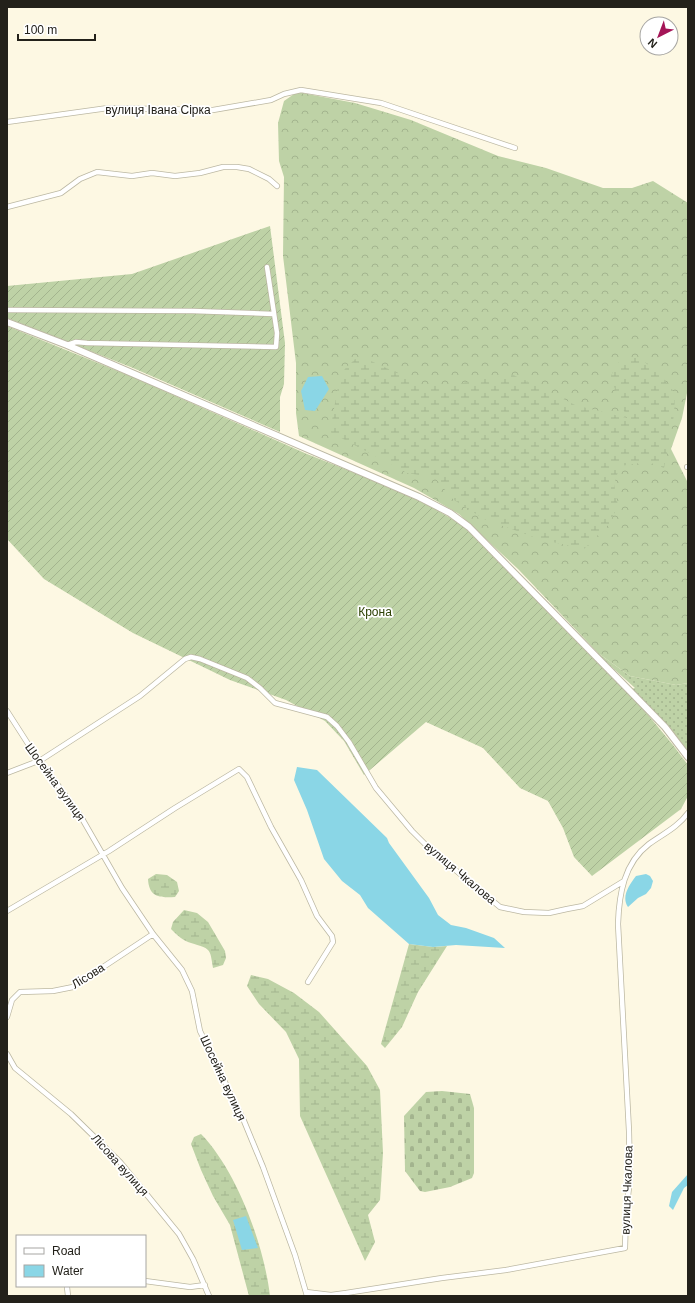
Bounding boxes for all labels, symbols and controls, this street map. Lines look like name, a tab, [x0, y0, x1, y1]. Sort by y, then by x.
scale bar	[18, 16, 95, 42]
north arrow	[639, 16, 679, 56]
text: 100 m	[24, 23, 57, 37]
text: N	[645, 36, 659, 51]
street label: вулиця Івана Сірка	[105, 103, 211, 117]
park label: Крона	[358, 605, 392, 619]
street label: Шосейна вулиця	[22, 740, 88, 824]
street label: вулиця Чкалова	[421, 839, 499, 907]
street label: Лісова	[69, 960, 107, 992]
street label: Шосейна вулиця	[197, 1033, 249, 1123]
street label: Лісова вулиця	[89, 1131, 151, 1199]
street label: вулиця Чкалова	[618, 1145, 636, 1235]
legend	[16, 1235, 146, 1287]
text: Road	[52, 1244, 81, 1258]
text: Water	[52, 1264, 84, 1278]

